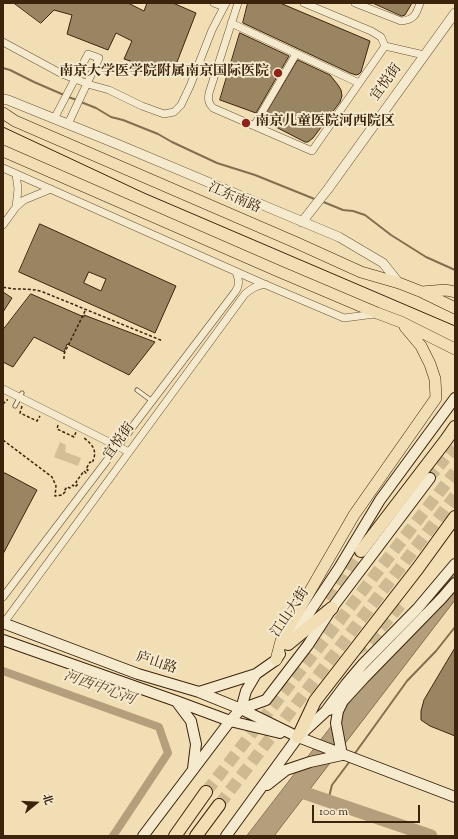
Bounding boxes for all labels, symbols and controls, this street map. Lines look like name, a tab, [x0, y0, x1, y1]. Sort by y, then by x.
street label: 宜悦街	[368, 61, 406, 105]
place label: 南京大学医学院附属南京国际医院	[59, 65, 269, 81]
marker: 南京大学医学院附属南京国际医院	[272, 67, 284, 79]
place label: 南京儿童医院河西院区	[255, 115, 395, 131]
marker: 南京儿童医院河西院区	[240, 117, 252, 129]
street label: 江东南路	[205, 180, 263, 218]
street label: 宜悦街	[101, 420, 139, 464]
street label: 江山大街	[268, 585, 314, 641]
street label: 庐山路	[133, 650, 179, 678]
water label: 河西中心河	[61, 668, 137, 710]
north arrow	[16, 783, 56, 823]
text: 北	[38, 792, 57, 807]
scale bar	[314, 797, 422, 823]
text: 100 m	[319, 803, 348, 821]

